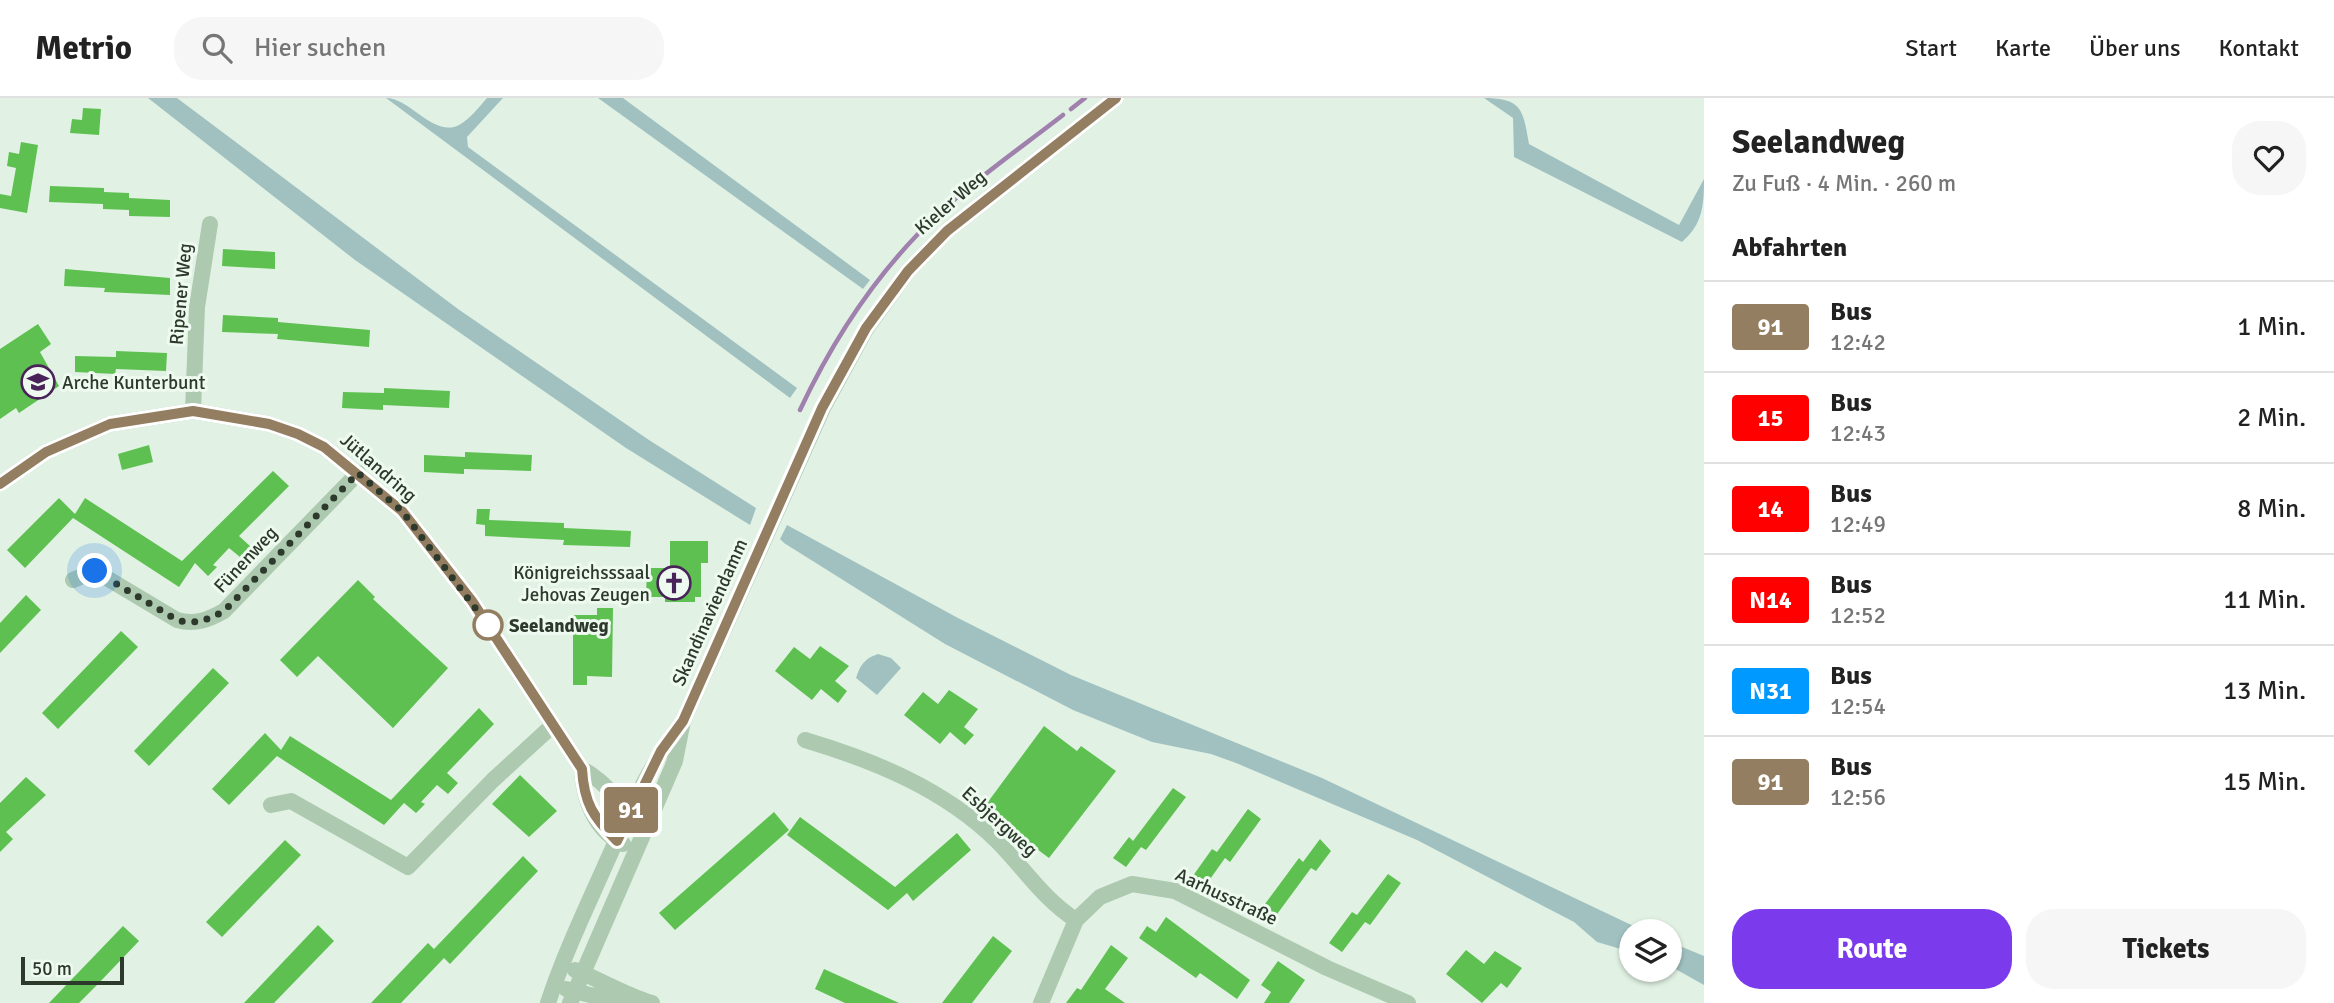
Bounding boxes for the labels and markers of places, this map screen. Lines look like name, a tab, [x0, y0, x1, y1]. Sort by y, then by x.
school or university icon: Arche Kunterbunt	[19, 363, 57, 401]
place label: Arche Kunterbunt	[62, 371, 206, 395]
place label: Königreichsssaal Jehovas Zeugen	[513, 561, 650, 607]
church icon: Königreichsssaal Jehovas Zeugen	[655, 564, 693, 602]
marker: Seelandweg	[473, 610, 503, 640]
place label: Seelandweg	[509, 614, 609, 638]

